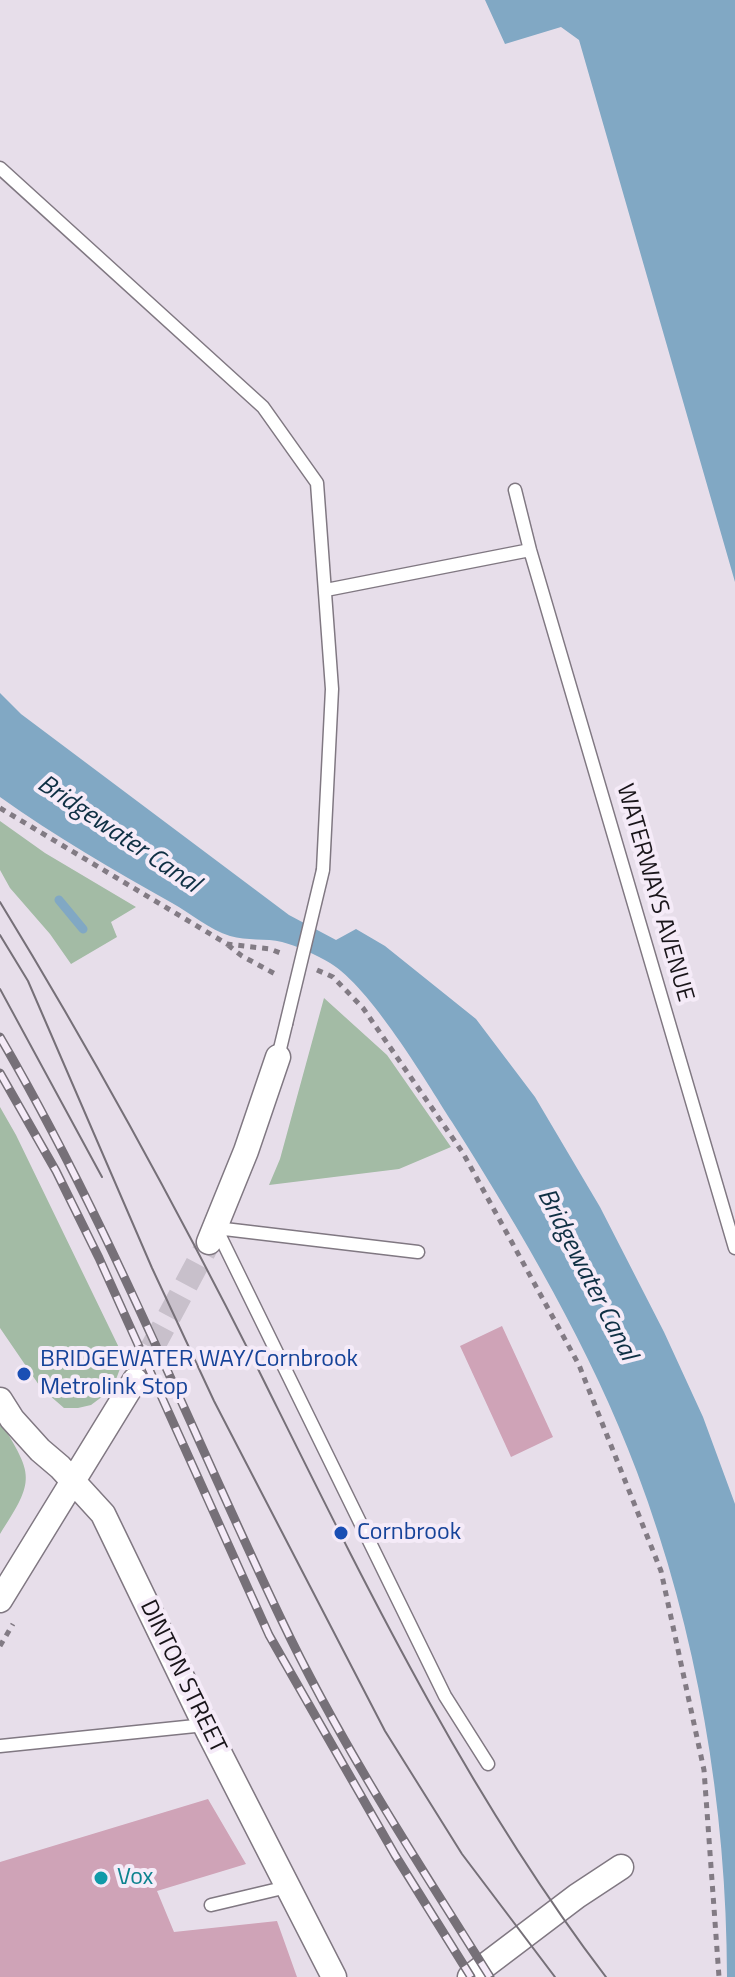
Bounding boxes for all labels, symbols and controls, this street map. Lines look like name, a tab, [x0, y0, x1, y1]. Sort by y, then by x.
water label: Bridgewater Canal	[31, 769, 205, 901]
street label: WATERWAYS AVENUE	[609, 781, 699, 1005]
water label: Bridgewater Canal	[529, 1184, 643, 1366]
place label: BRIDGEWATER WAY/Cornbrook Metrolink Stop	[40, 1346, 358, 1402]
marker: BRIDGEWATER WAY/Cornbrook Metrolink Stop	[15, 1365, 33, 1383]
place label: Cornbrook	[357, 1519, 461, 1547]
marker: Cornbrook	[332, 1524, 350, 1542]
street label: DINTON STREET	[133, 1596, 231, 1758]
place label: Vox	[117, 1864, 153, 1892]
marker: Vox	[92, 1869, 110, 1887]

